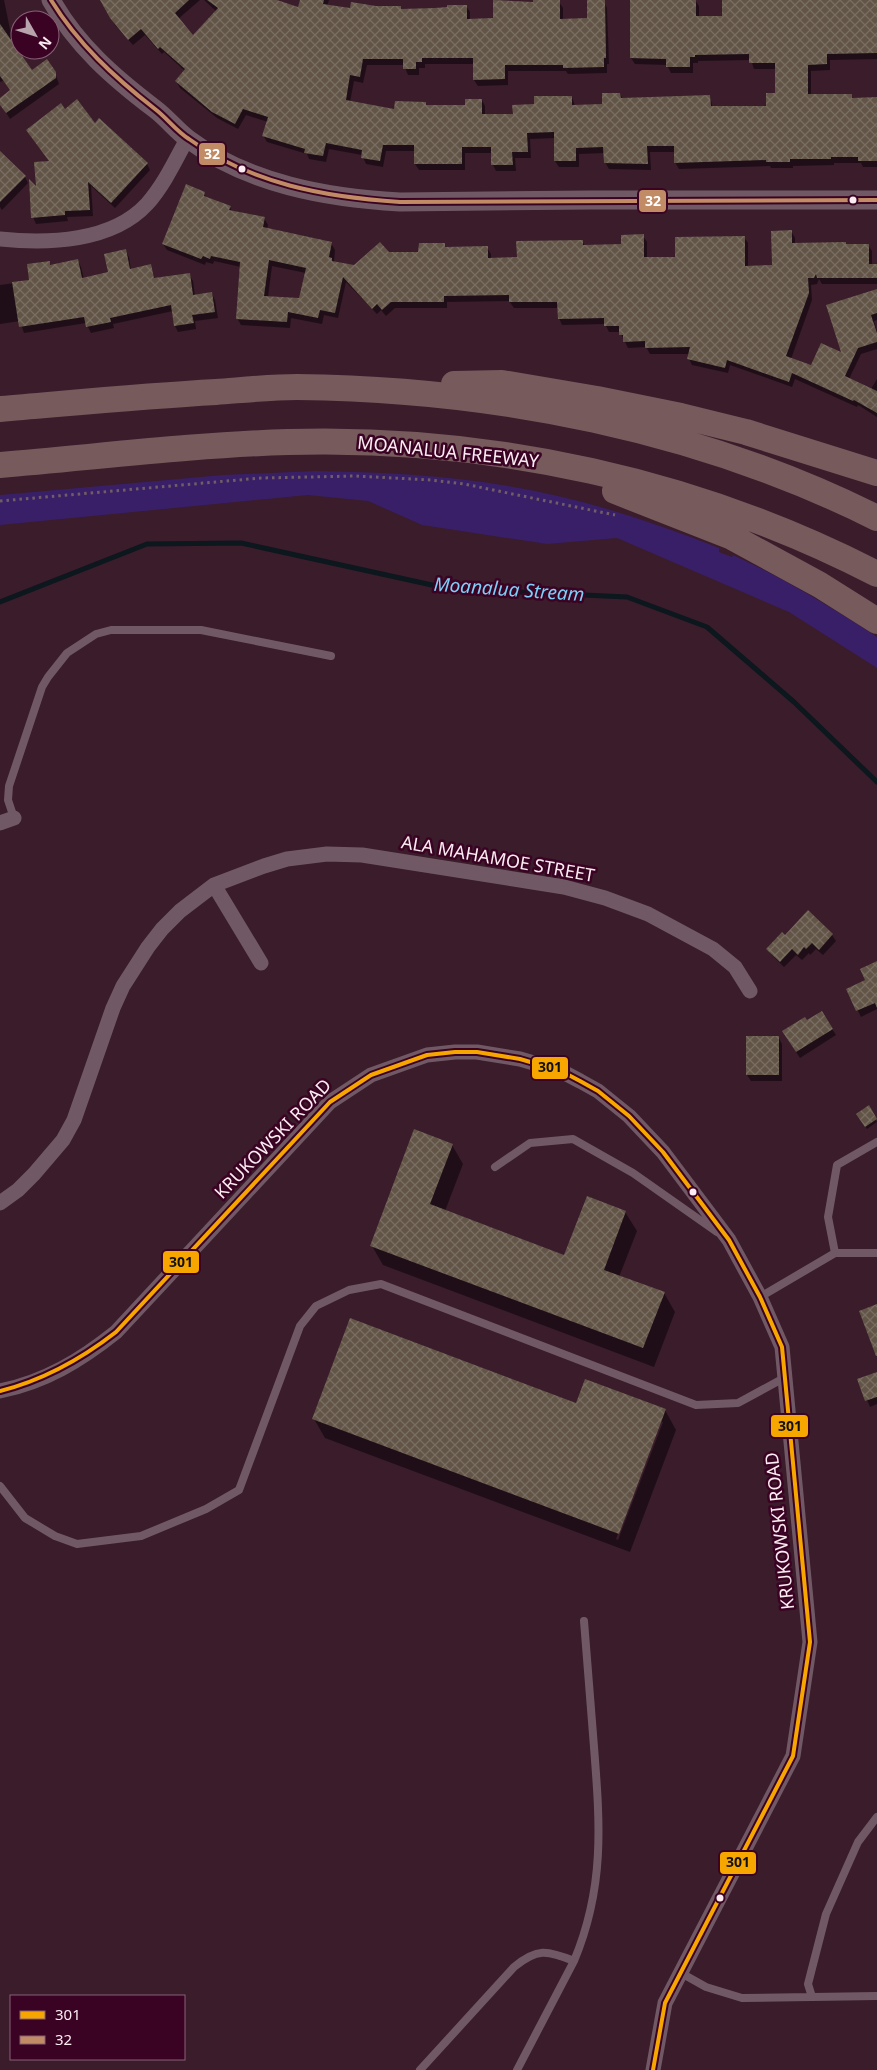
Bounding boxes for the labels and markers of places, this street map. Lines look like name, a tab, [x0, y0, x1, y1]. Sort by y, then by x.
unlabelled marker	[237, 164, 247, 174]
unlabelled marker	[848, 195, 858, 205]
unlabelled marker	[688, 1187, 698, 1197]
unlabelled marker	[715, 1893, 725, 1903]

